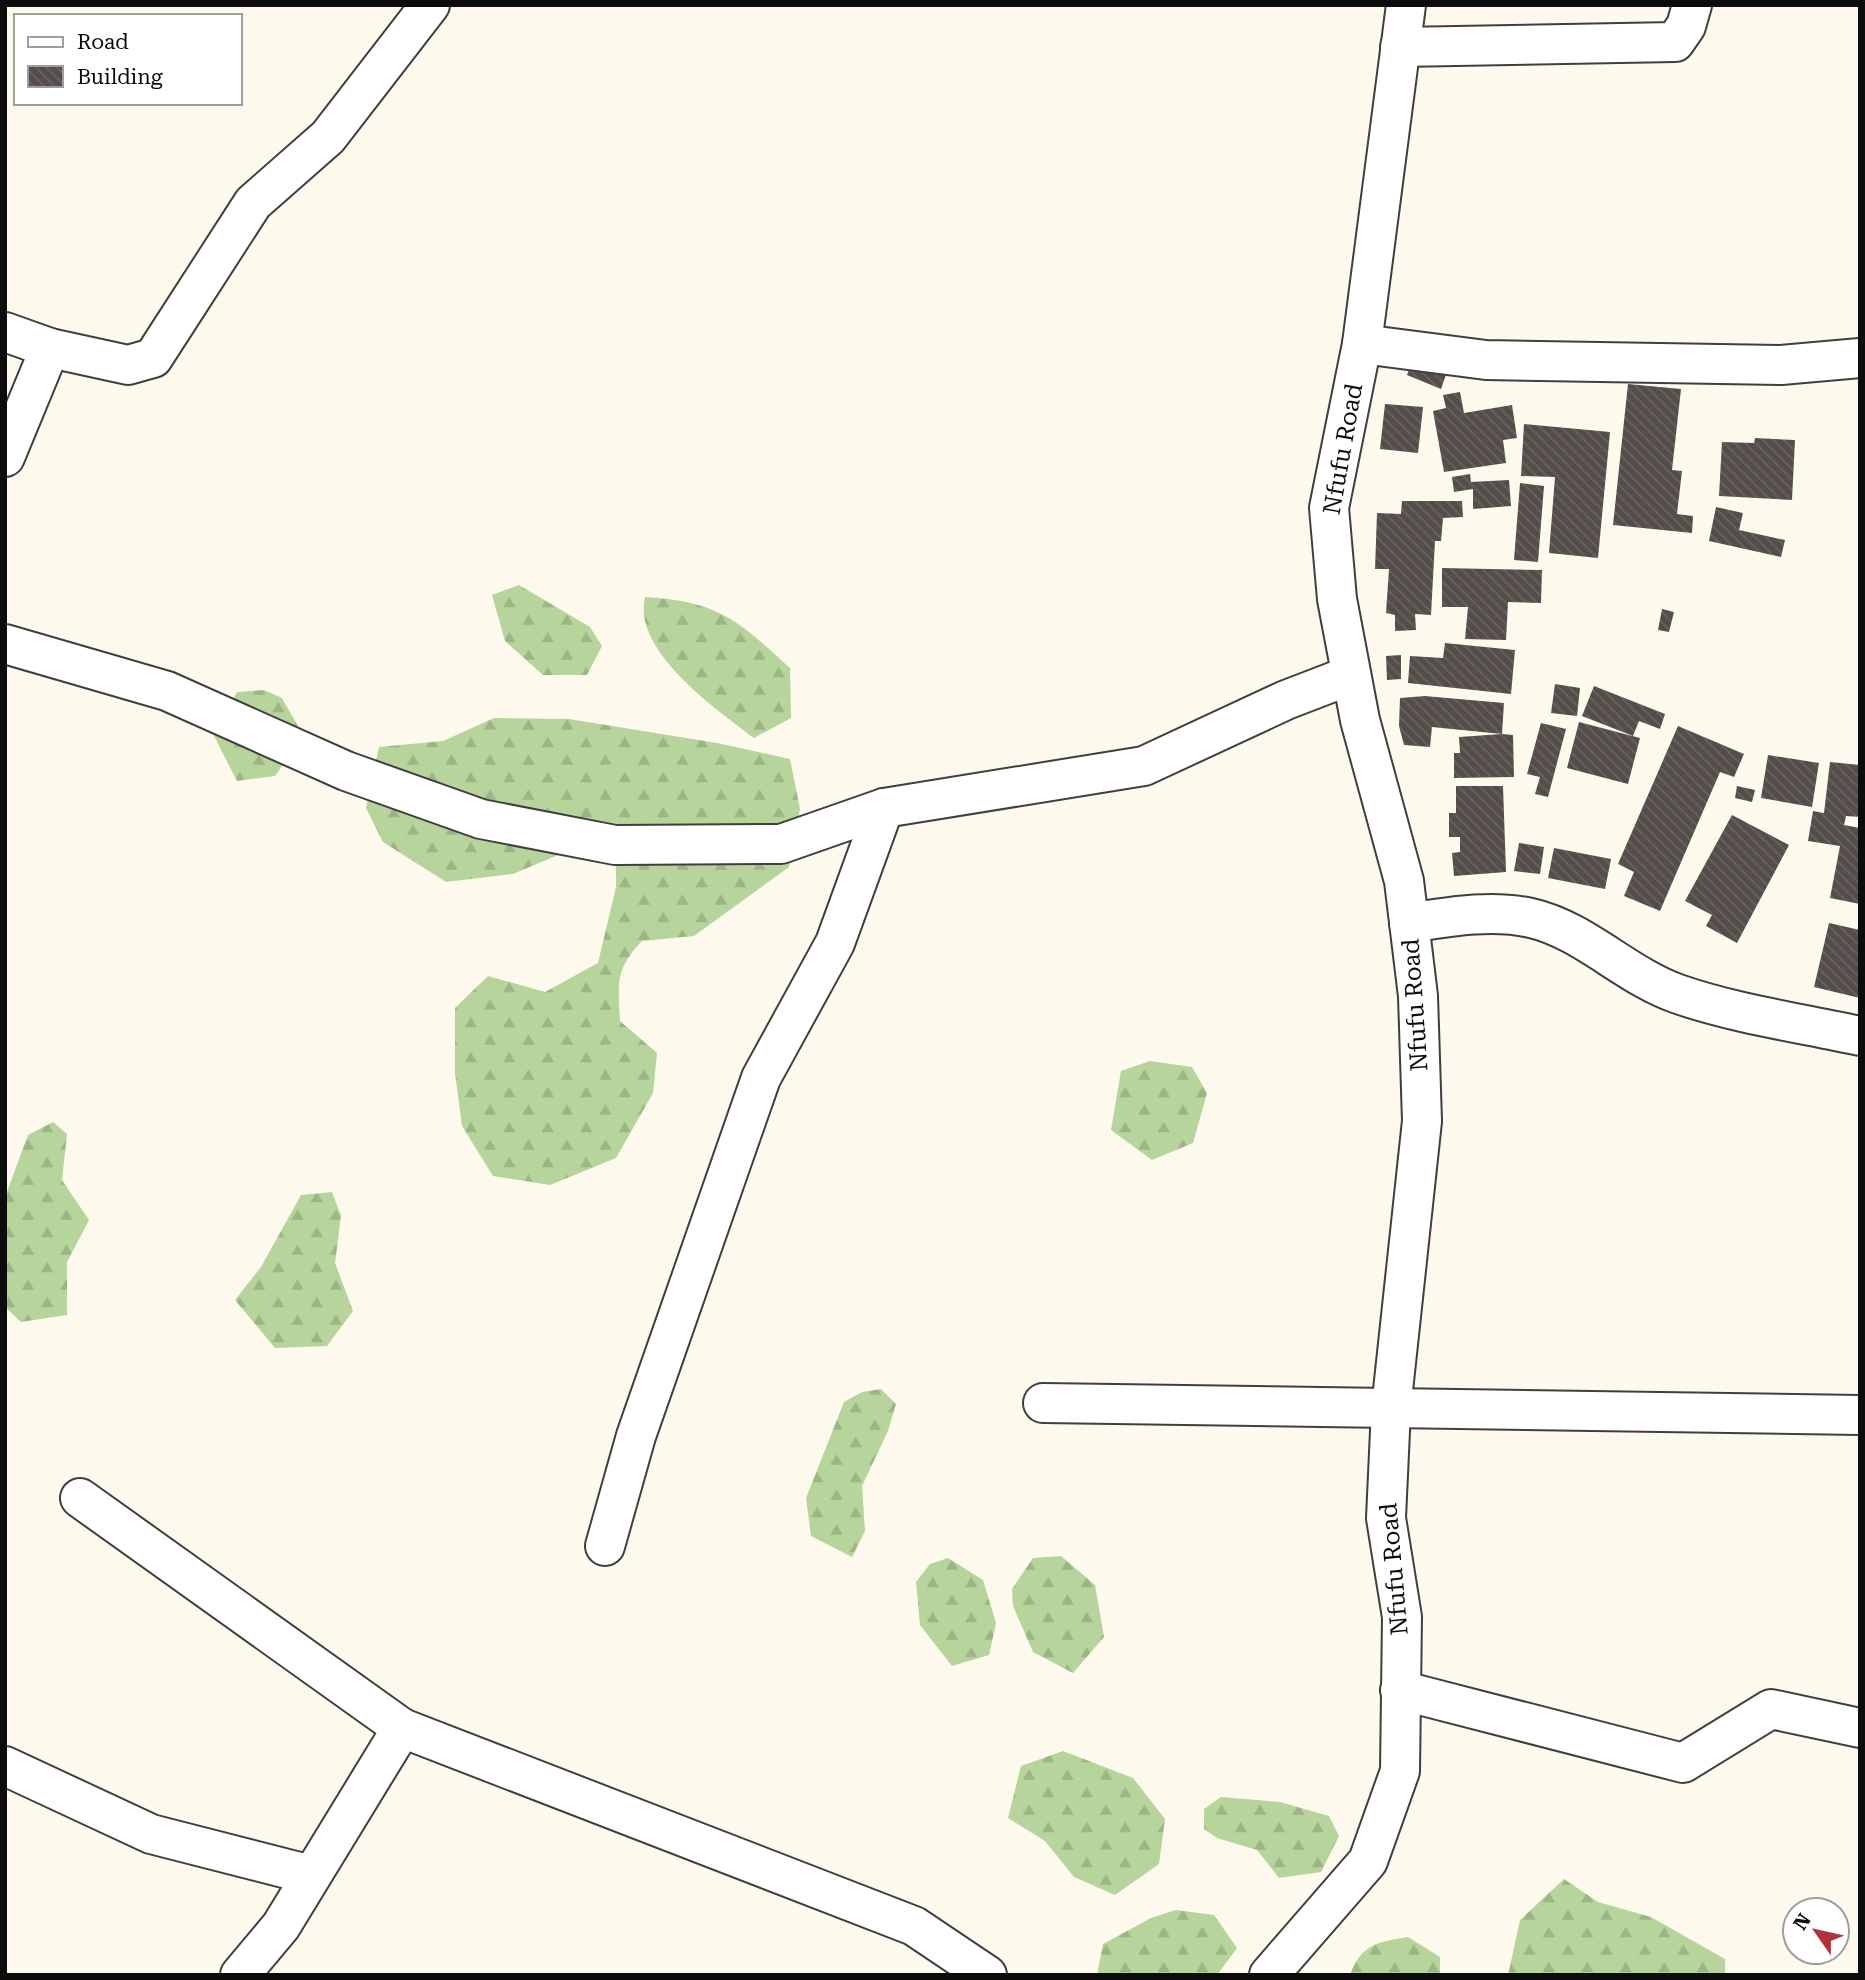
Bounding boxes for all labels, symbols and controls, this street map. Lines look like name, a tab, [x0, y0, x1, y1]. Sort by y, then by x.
legend	[14, 14, 242, 105]
text: Road	[77, 30, 129, 54]
text: Building	[77, 65, 163, 89]
street label: Nfufu Road	[1318, 381, 1368, 517]
street label: Nfufu Road	[1396, 938, 1434, 1072]
street label: Nfufu Road	[1374, 1502, 1414, 1636]
north arrow	[1781, 1896, 1851, 1966]
text: N	[1789, 1909, 1816, 1934]

